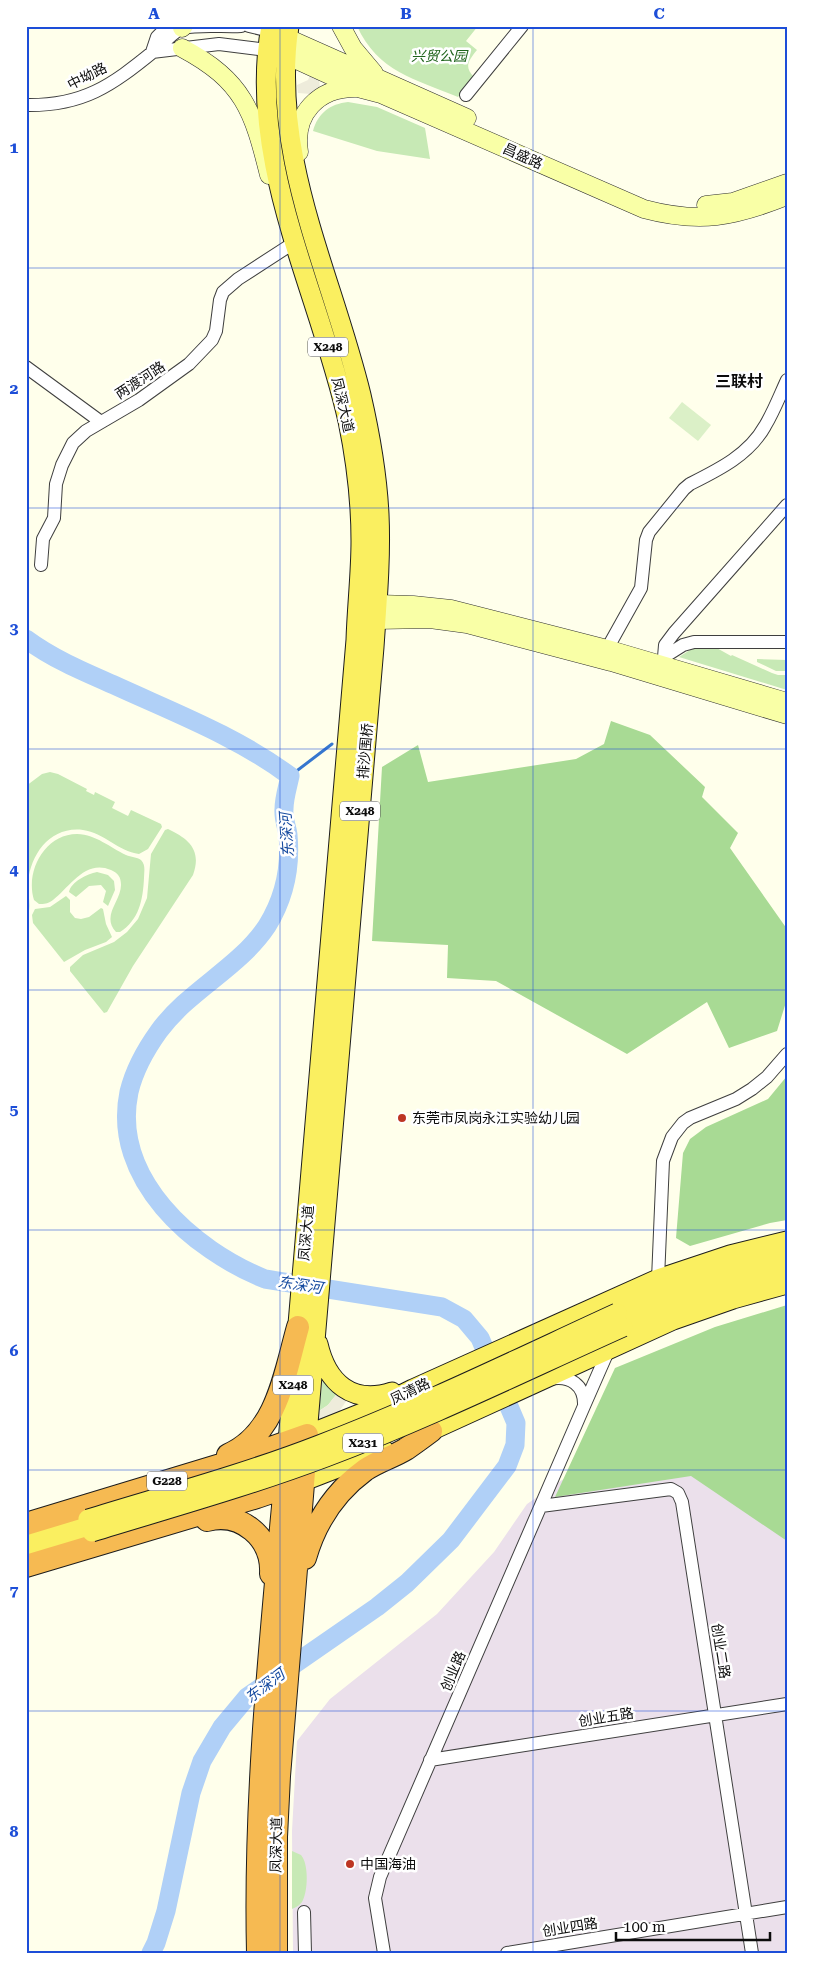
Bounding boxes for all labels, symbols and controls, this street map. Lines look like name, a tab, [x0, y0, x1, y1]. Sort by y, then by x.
text: A	[148, 4, 160, 23]
text: B	[400, 4, 412, 23]
text: C	[653, 4, 665, 23]
park label: 兴贸公园	[411, 48, 469, 64]
street label: 中坳路	[65, 59, 109, 93]
text: 1	[10, 138, 19, 157]
street label: 昌盛路	[501, 140, 545, 172]
road number: X248	[308, 338, 348, 357]
street label: 两渡河路	[112, 358, 168, 402]
district label: 三联村	[715, 372, 763, 391]
street label: 凤深大道	[329, 376, 357, 434]
text: 2	[10, 379, 19, 398]
text: 3	[10, 619, 19, 638]
street label: 排沙围桥	[355, 722, 375, 780]
road number: X248	[340, 801, 380, 820]
water label: 东深河	[276, 809, 298, 858]
text: 4	[10, 860, 19, 879]
text: 5	[10, 1100, 19, 1119]
place label: 东莞市凤岗永江实验幼儿园	[412, 1110, 580, 1126]
marker: 东莞市凤岗永江实验幼儿园	[396, 1112, 408, 1124]
street label: 凤深大道	[296, 1204, 316, 1262]
water label: 东深河	[276, 1273, 327, 1298]
text: 6	[10, 1341, 19, 1360]
street label: 凤清路	[388, 1375, 432, 1407]
road number: X248	[273, 1376, 313, 1394]
road number: X231	[343, 1434, 383, 1452]
road number: G228	[147, 1472, 187, 1490]
text: 7	[10, 1581, 19, 1600]
street label: 创业二路	[709, 1622, 733, 1680]
street label: 创业路	[437, 1649, 469, 1693]
water label: 东深河	[242, 1663, 291, 1707]
street label: 创业五路	[577, 1705, 635, 1729]
street label: 凤深大道	[268, 1817, 284, 1873]
text: 8	[10, 1822, 19, 1841]
place label: 中国海油	[360, 1856, 416, 1872]
marker: 中国海油	[344, 1858, 356, 1870]
scale bar	[616, 1909, 769, 1941]
street label: 创业四路	[541, 1915, 599, 1939]
text: 100 m	[623, 1918, 666, 1936]

